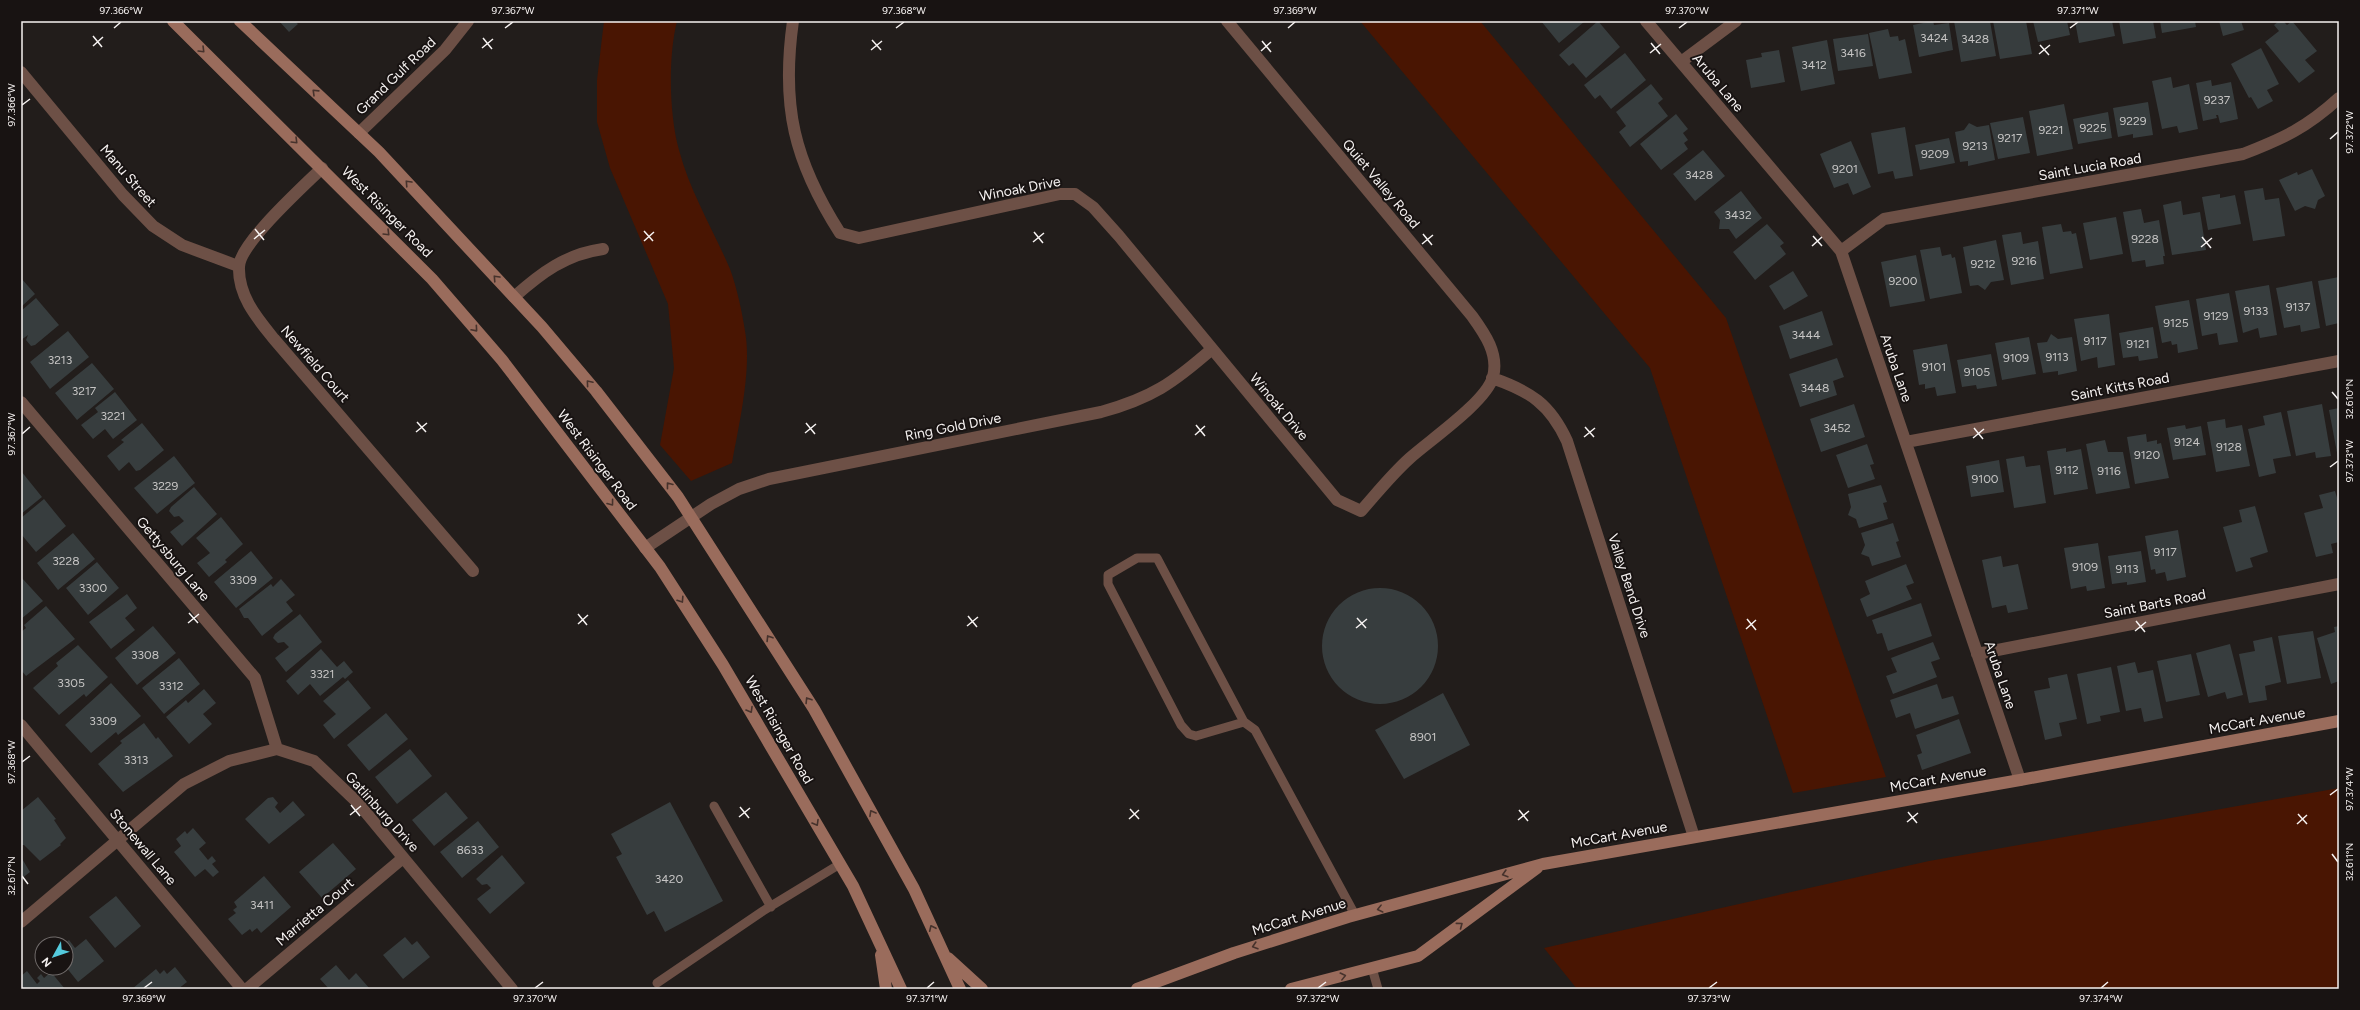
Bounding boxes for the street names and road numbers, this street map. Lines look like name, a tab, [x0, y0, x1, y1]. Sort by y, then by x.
street label: Grand Gulf Road	[353, 34, 439, 118]
street label: Aruba Lane	[1689, 50, 1747, 116]
street label: Quiet Valley Road	[1339, 136, 1423, 232]
street label: Manu Street	[96, 141, 160, 211]
street label: Saint Lucia Road	[2037, 150, 2143, 184]
street label: West Risinger Road	[338, 163, 436, 261]
street label: Winoak Drive	[978, 173, 1062, 205]
street label: Newfield Court	[277, 322, 353, 406]
street label: Aruba Lane	[1876, 332, 1916, 405]
street label: Saint Kitts Road	[2069, 369, 2171, 405]
street label: Winoak Drive	[1246, 370, 1312, 444]
street label: West Risinger Road	[554, 406, 640, 514]
street label: Ring Gold Drive	[904, 409, 1003, 445]
street label: Gettysburg Lane	[133, 513, 214, 605]
street label: Valley Bend Drive	[1604, 532, 1654, 641]
street label: Saint Barts Road	[2103, 586, 2207, 622]
street label: Aruba Lane	[1980, 639, 2020, 712]
street label: West Risinger Road	[741, 673, 817, 787]
street label: McCart Avenue	[2208, 704, 2307, 738]
street label: McCart Avenue	[1889, 762, 1988, 796]
street label: Gatlinburg Drive	[342, 768, 423, 856]
street label: Stonewall Lane	[106, 805, 180, 889]
street label: McCart Avenue	[1570, 818, 1669, 852]
street label: Marrietta Court	[273, 874, 357, 950]
street label: McCart Avenue	[1250, 895, 1348, 939]

